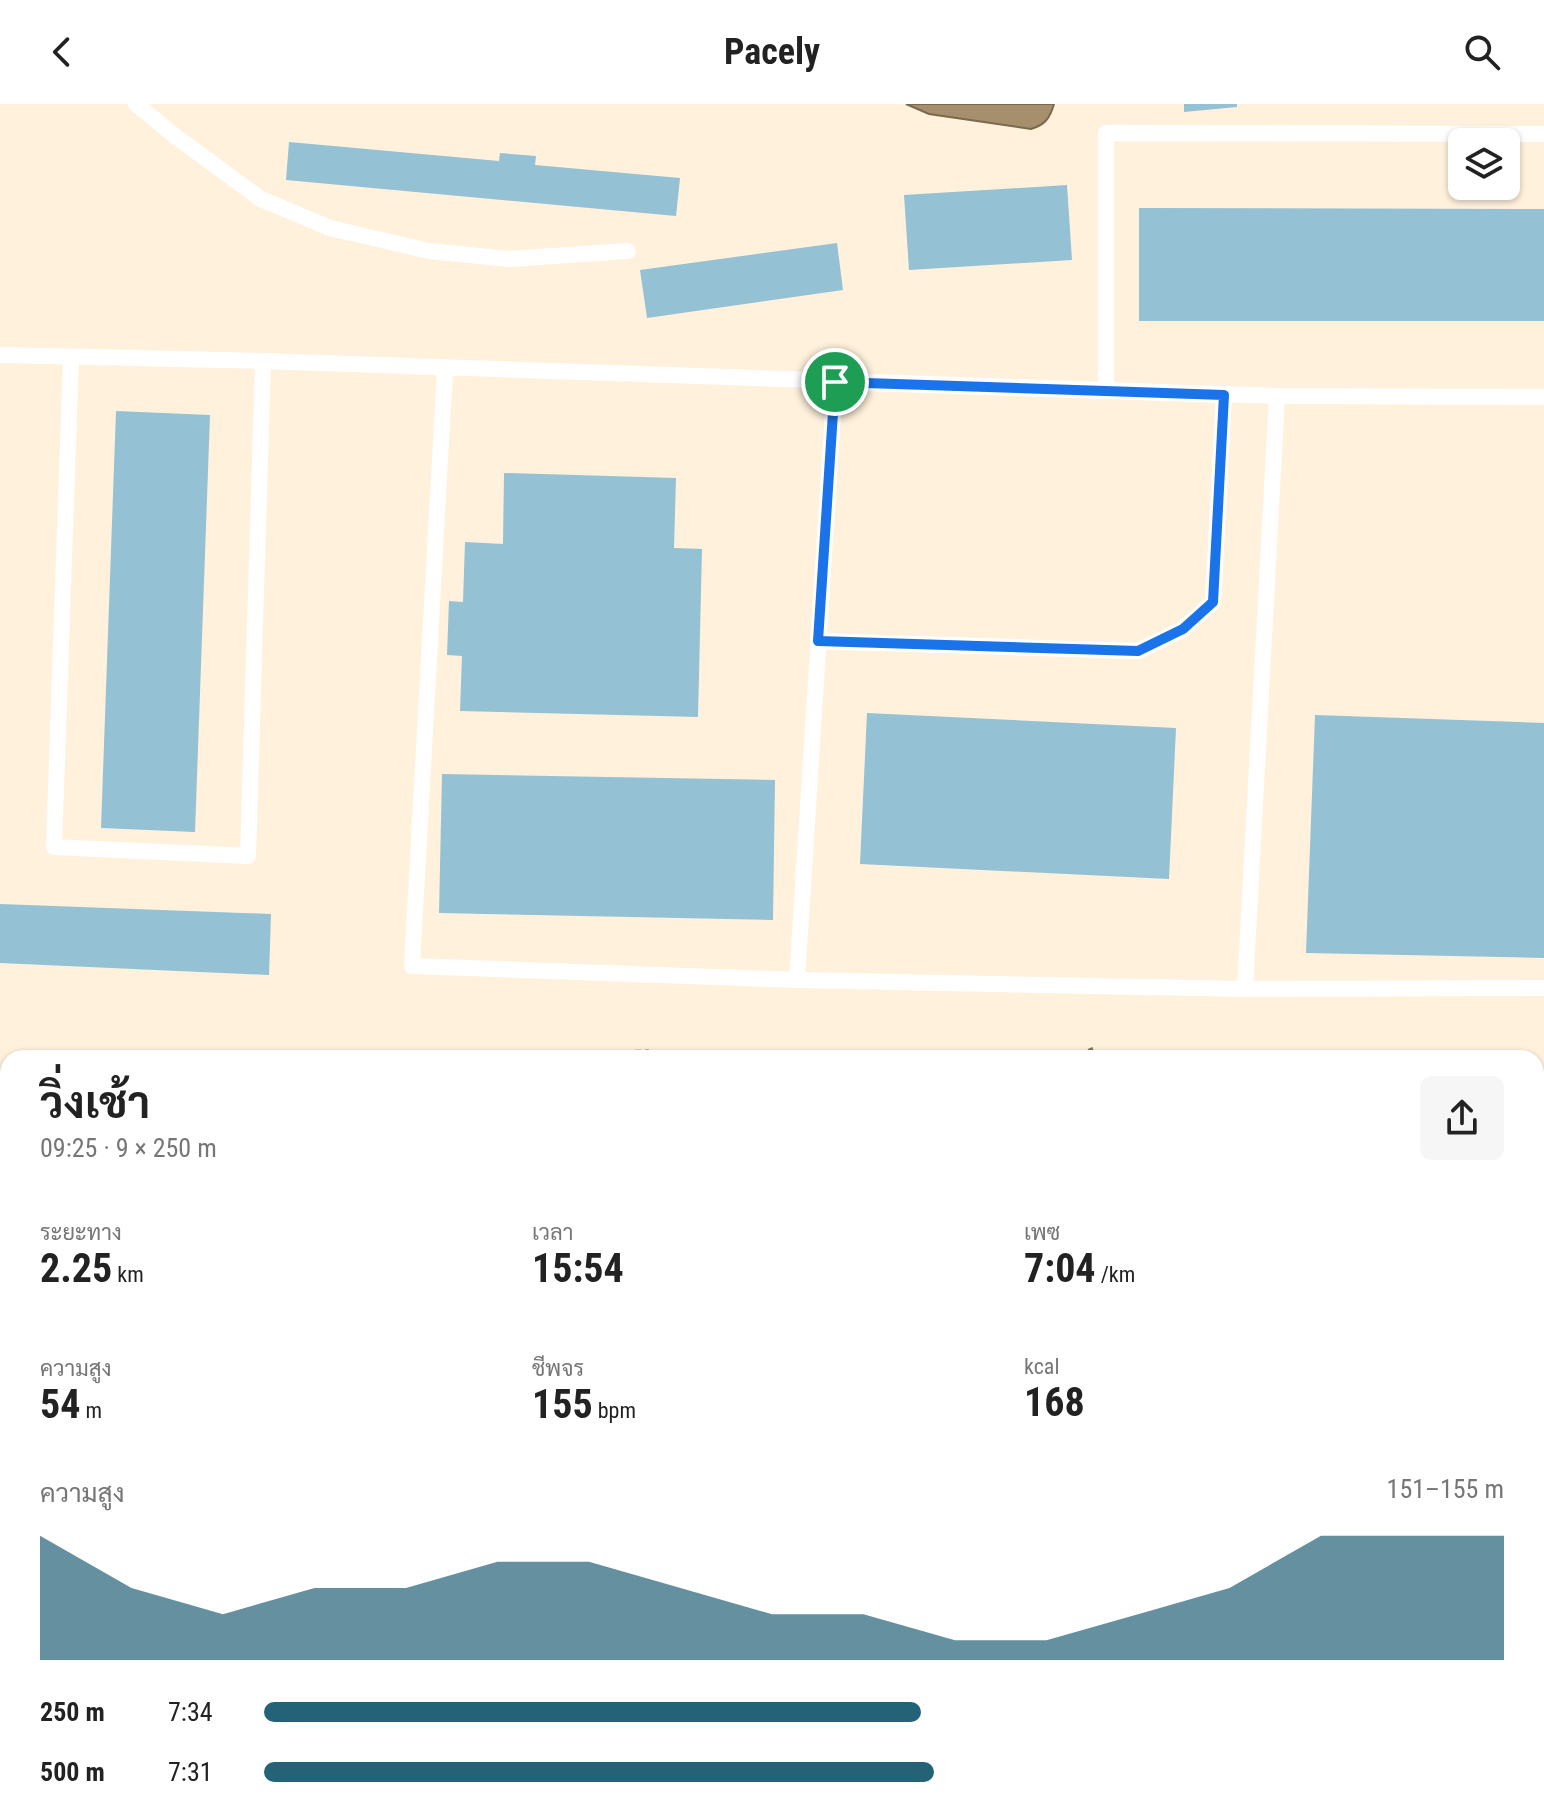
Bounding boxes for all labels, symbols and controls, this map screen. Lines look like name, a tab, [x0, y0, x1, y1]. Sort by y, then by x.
icon: back	[40, 30, 84, 74]
icon: search	[1460, 30, 1504, 74]
text: Pacely	[724, 31, 820, 73]
map controls	[1448, 128, 1520, 200]
button: layers	[1448, 128, 1520, 200]
pin	[801, 348, 869, 416]
icon: arrive	[813, 360, 857, 404]
button: share	[1420, 1076, 1504, 1160]
text: วิ่งเช้า	[40, 1077, 150, 1129]
text: 09:25 · 9 × 250 m	[40, 1133, 217, 1163]
text: ระยะทาง	[40, 1220, 122, 1245]
text: เวลา	[532, 1220, 574, 1245]
text: เพซ	[1024, 1220, 1060, 1245]
text: 2.25	[40, 1245, 112, 1292]
text: 15:54	[532, 1245, 624, 1292]
text: 7:04	[1024, 1245, 1096, 1292]
text: km	[112, 1262, 144, 1287]
text: /km	[1096, 1262, 1135, 1287]
text: kcal	[1024, 1354, 1059, 1379]
text: ความสูง	[40, 1356, 111, 1381]
text: ชีพจร	[532, 1356, 584, 1381]
text: 168	[1024, 1379, 1085, 1426]
text: 54	[40, 1381, 80, 1428]
text: 155	[532, 1381, 593, 1428]
text: m	[80, 1398, 102, 1423]
text: bpm	[593, 1398, 636, 1423]
text: 151–155 m	[1387, 1474, 1504, 1504]
text: ความสูง	[40, 1478, 124, 1508]
text: 250 m	[40, 1697, 105, 1727]
text: 7:34	[168, 1697, 213, 1727]
text: 500 m	[40, 1757, 105, 1787]
text: 7:31	[168, 1757, 213, 1787]

